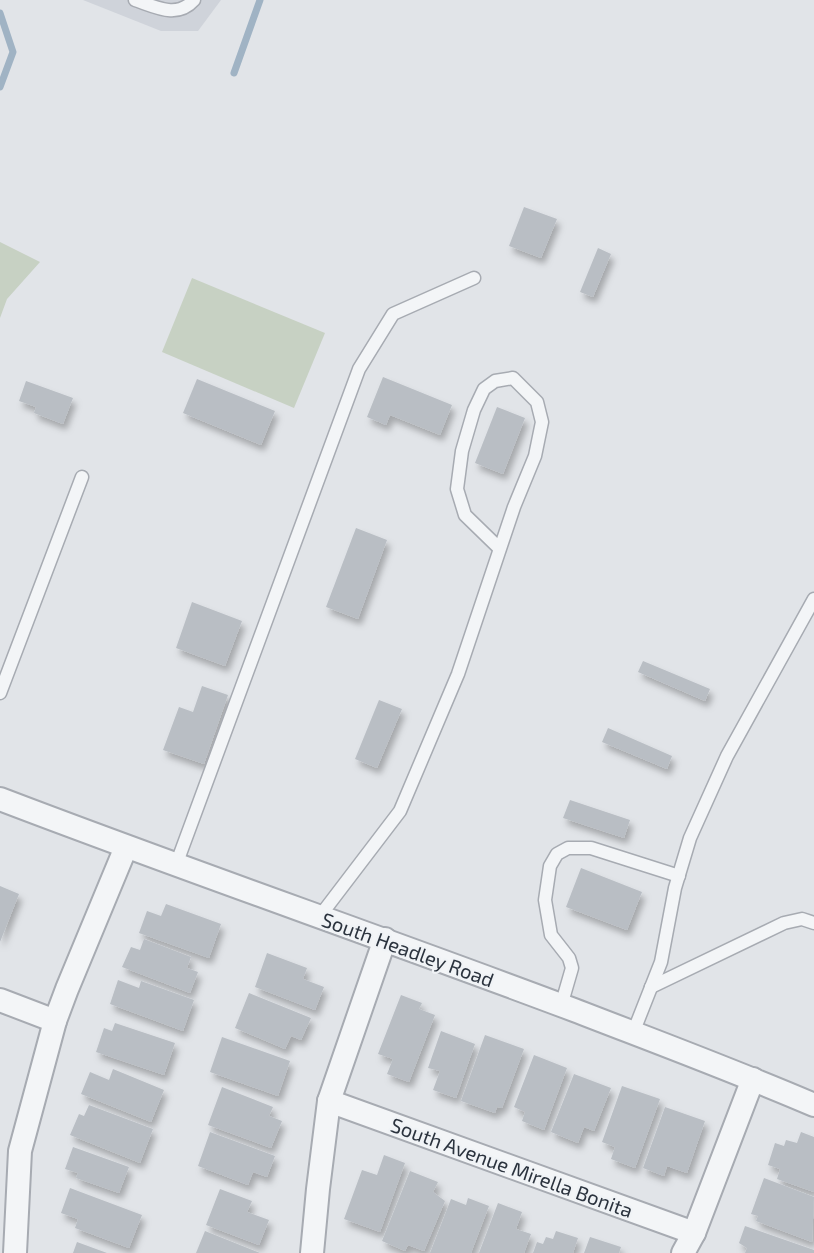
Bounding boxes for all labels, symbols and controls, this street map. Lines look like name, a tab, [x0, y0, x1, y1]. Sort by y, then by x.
street label: South Headley Road	[319, 907, 497, 991]
street label: South Avenue Mirella Bonita	[388, 1112, 636, 1222]

